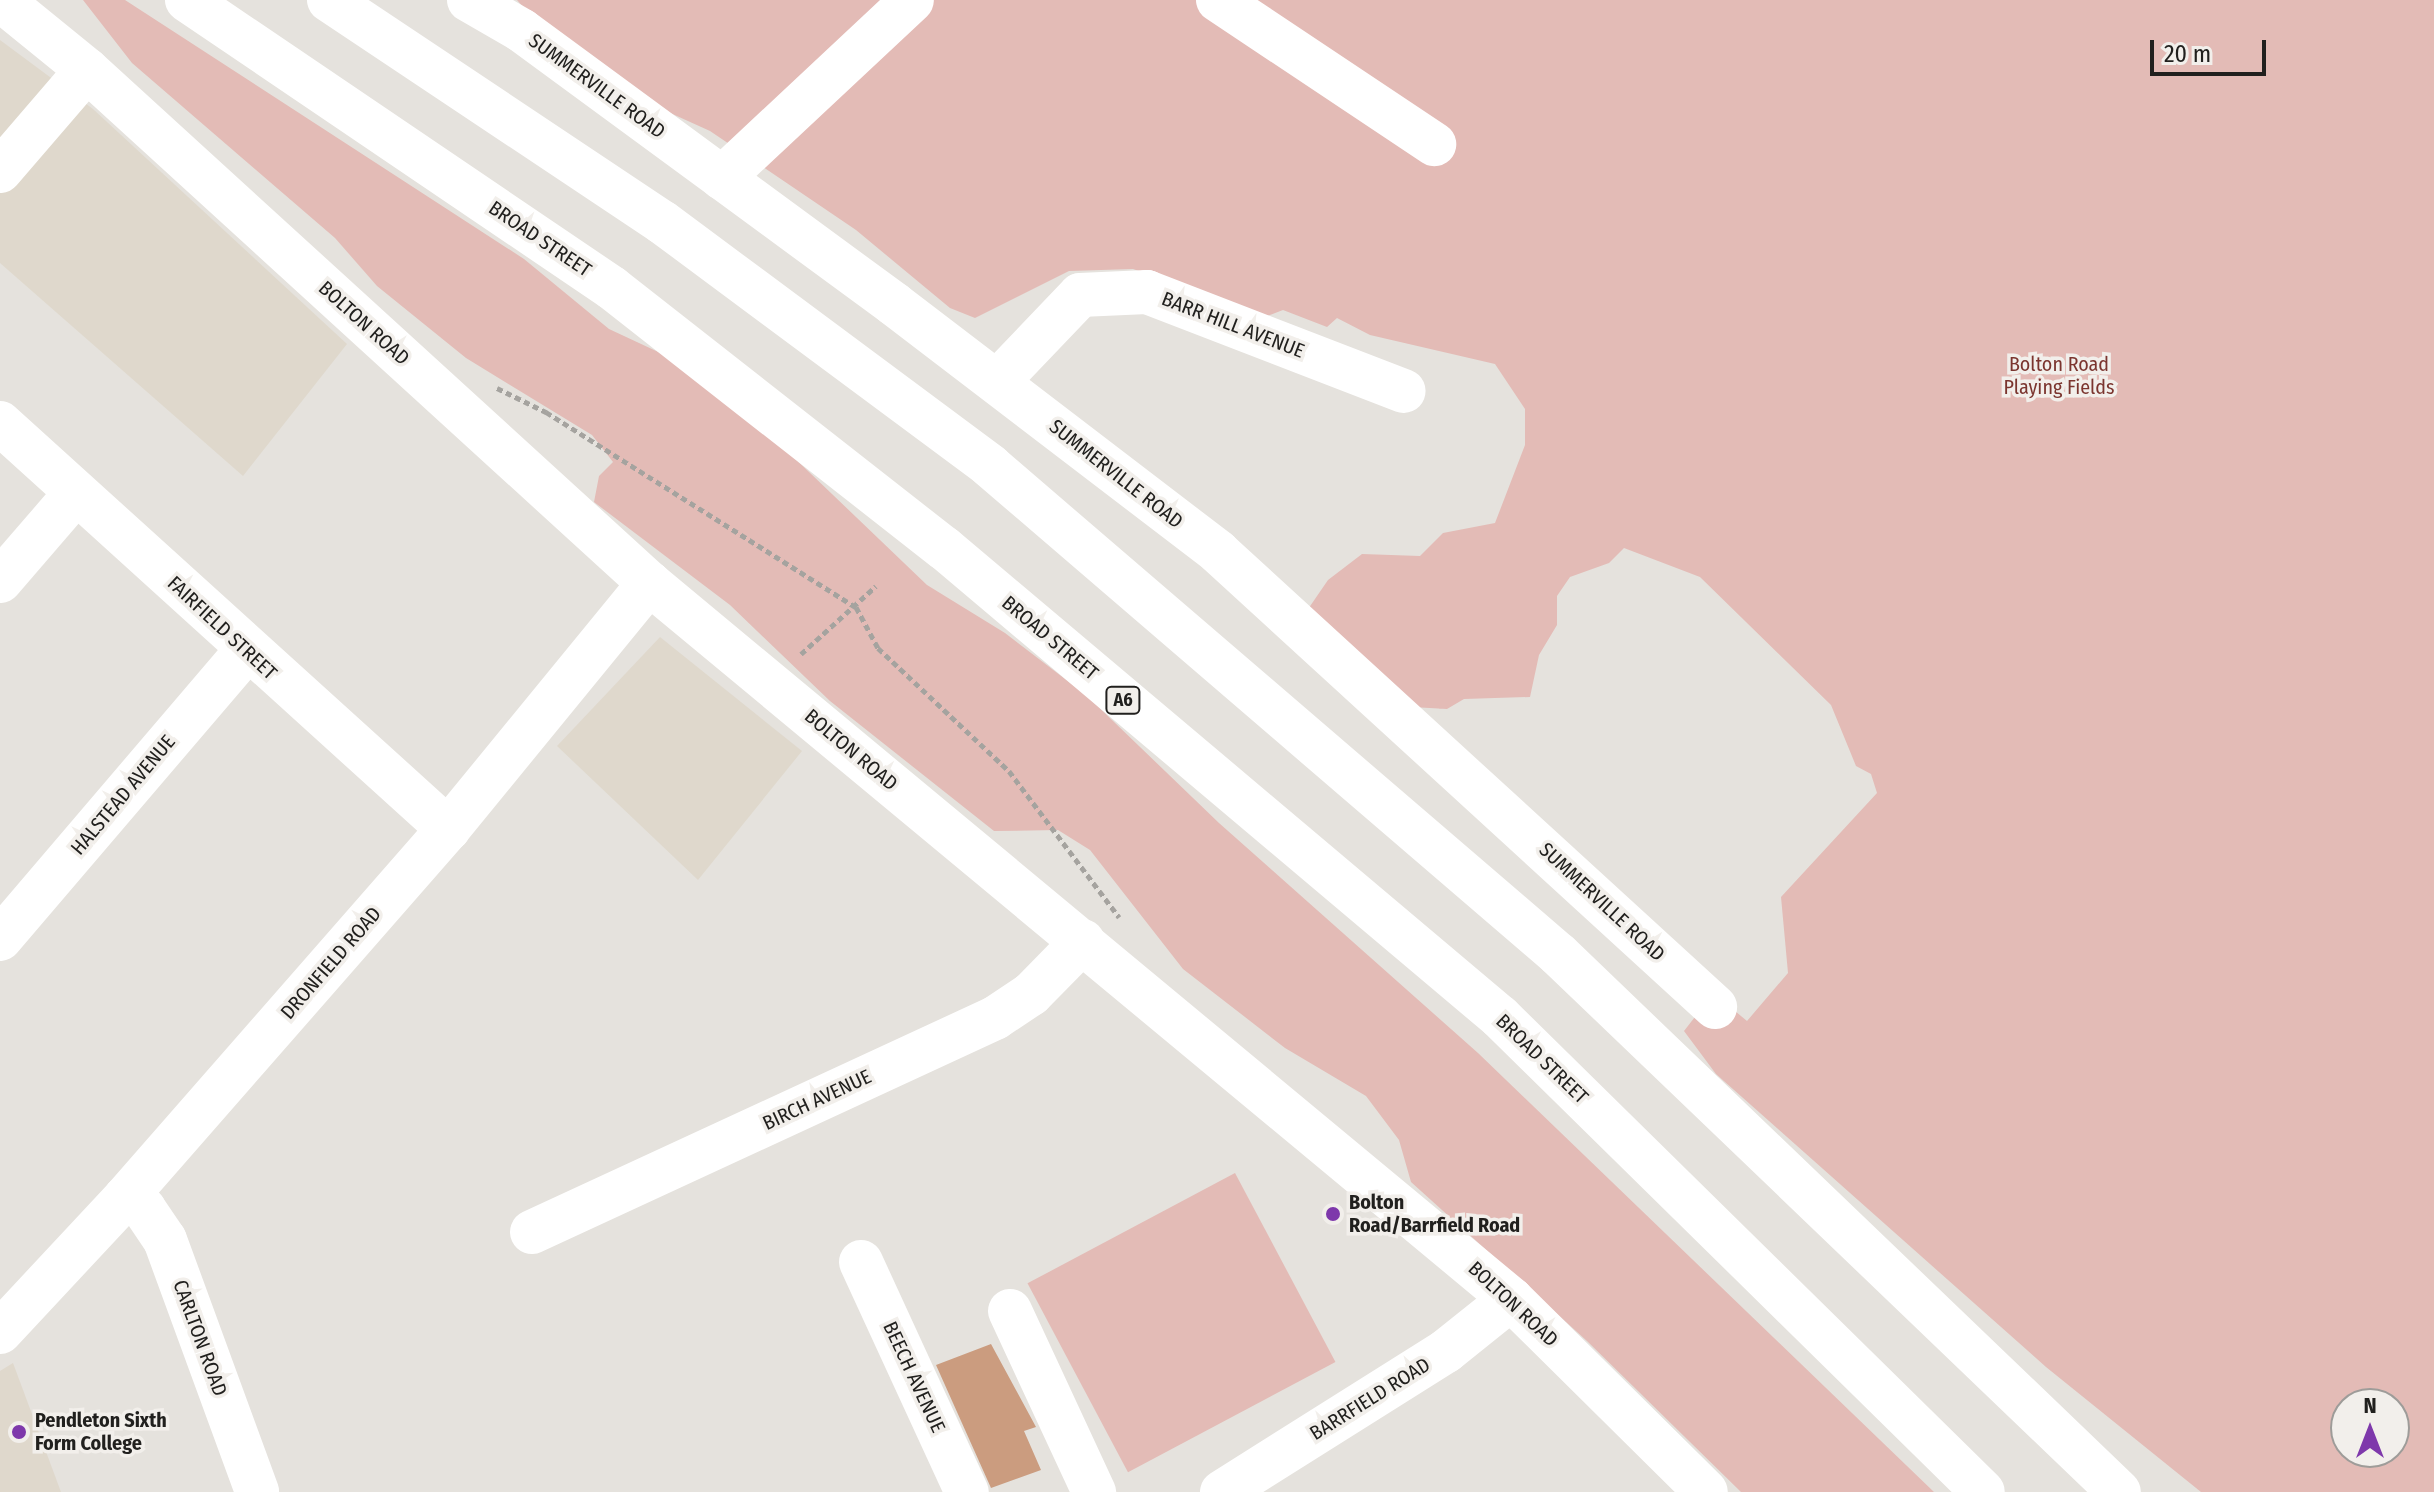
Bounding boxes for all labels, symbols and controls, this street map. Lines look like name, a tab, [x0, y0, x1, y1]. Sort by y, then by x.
scale bar	[2154, 24, 2270, 74]
street label: SUMMERVILLE ROAD	[524, 28, 670, 144]
text: 20 m	[2164, 40, 2211, 68]
street label: BROAD STREET	[484, 196, 596, 282]
street label: BOLTON ROAD	[314, 276, 414, 370]
street label: BARR HILL AVENUE	[1158, 287, 1308, 363]
park label: Bolton Road Playing Fields	[2003, 353, 2115, 400]
street label: SUMMERVILLE ROAD	[1045, 414, 1187, 534]
street label: FAIRFIELD STREET	[162, 571, 282, 685]
street label: BROAD STREET	[997, 591, 1103, 685]
road number: A6	[1105, 686, 1141, 714]
street label: BOLTON ROAD	[800, 704, 902, 796]
street label: HALSTEAD AVENUE	[66, 730, 180, 860]
street label: SUMMERVILLE ROAD	[1534, 838, 1670, 966]
street label: DRONFIELD ROAD	[276, 902, 386, 1024]
street label: BROAD STREET	[1491, 1009, 1593, 1109]
street label: BIRCH AVENUE	[759, 1064, 875, 1136]
place label: Bolton Road/Barrfield Road	[1349, 1190, 1520, 1237]
marker: Bolton Road/Barrfield Road	[1324, 1205, 1342, 1223]
street label: BOLTON ROAD	[1463, 1256, 1563, 1352]
street label: CARLTON ROAD	[168, 1277, 232, 1399]
street label: BEECH AVENUE	[878, 1318, 950, 1436]
street label: BARRFIELD ROAD	[1306, 1353, 1434, 1445]
north arrow	[2330, 1388, 2410, 1468]
text: N	[2363, 1392, 2377, 1419]
place label: Pendleton Sixth Form College	[35, 1408, 167, 1455]
marker: Pendleton Sixth Form College	[10, 1423, 28, 1441]

